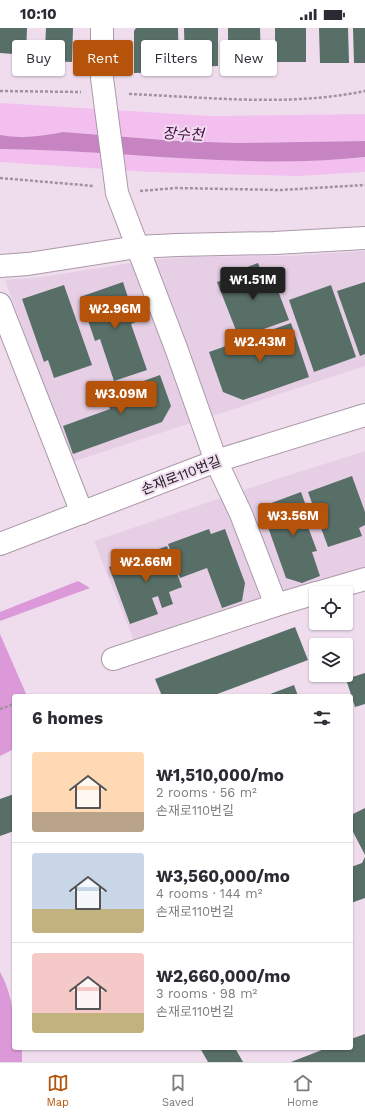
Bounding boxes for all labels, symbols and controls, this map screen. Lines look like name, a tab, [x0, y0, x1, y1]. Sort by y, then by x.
text: 10:10	[20, 5, 57, 23]
chip: Buy	[12, 40, 65, 76]
chip: Rent	[73, 40, 133, 76]
chip: Filters	[141, 40, 212, 76]
chip: New	[220, 40, 277, 76]
water label: 장수천	[162, 124, 206, 144]
pin: ₩1.51M	[220, 267, 286, 301]
text: ₩1.51M	[229, 272, 277, 287]
pin: ₩2.96M	[82, 296, 148, 330]
text: ₩2.96M	[89, 301, 141, 316]
pin: ₩2.43M	[227, 329, 293, 363]
text: ₩2.43M	[234, 334, 286, 349]
pin: ₩3.09M	[88, 381, 154, 415]
text: ₩3.09M	[95, 386, 147, 401]
street label: 손재로110번길	[139, 452, 223, 498]
pin: ₩3.56M	[260, 503, 326, 537]
text: ₩3.56M	[267, 508, 319, 523]
pin: ₩2.66M	[113, 549, 179, 583]
text: ₩2.66M	[120, 554, 172, 569]
map controls	[309, 586, 353, 682]
button: locate	[309, 586, 353, 630]
button: layers	[309, 638, 353, 682]
icon: filters	[311, 707, 333, 729]
text: 6 homes	[32, 708, 103, 728]
text: ₩1,510,000/mo	[156, 765, 284, 785]
icon: home	[64, 768, 112, 816]
text: 2 rooms · 56 m²	[156, 785, 257, 800]
text: 손재로110번길	[156, 803, 234, 818]
text: ₩3,560,000/mo	[156, 866, 290, 886]
icon: home	[64, 869, 112, 917]
text: 4 rooms · 144 m²	[156, 886, 262, 901]
text: 손재로110번길	[156, 904, 234, 919]
text: ₩2,660,000/mo	[156, 966, 290, 986]
icon: home	[64, 969, 112, 1017]
text: 3 rooms · 98 m²	[156, 986, 257, 1001]
text: 손재로110번길	[156, 1004, 234, 1019]
tab: Map	[47, 1072, 69, 1109]
tab: Saved	[162, 1072, 194, 1109]
tab: Home	[287, 1072, 318, 1109]

